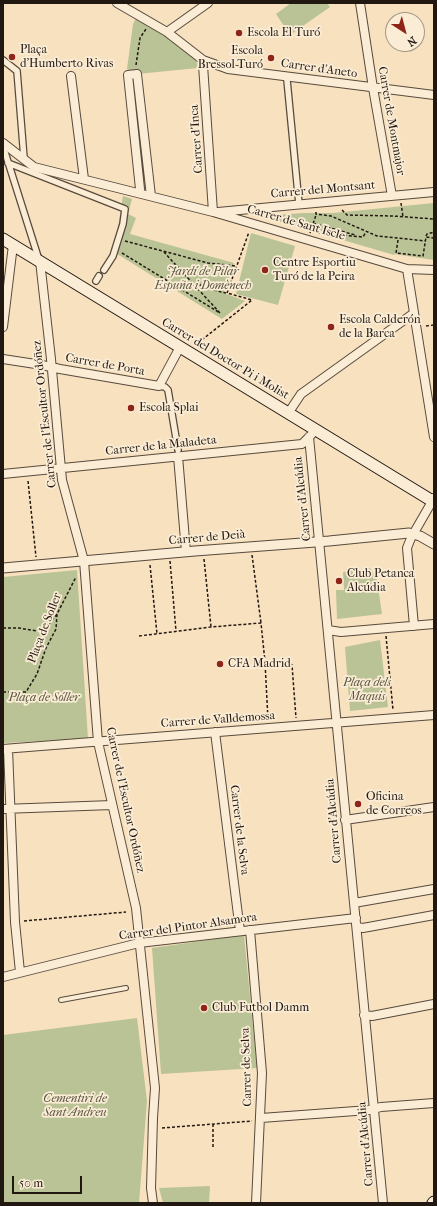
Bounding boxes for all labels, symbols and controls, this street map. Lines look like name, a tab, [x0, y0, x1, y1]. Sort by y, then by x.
north arrow	[385, 12, 425, 52]
place label: Escola El Turó	[247, 26, 320, 40]
marker: Escola El Turó	[234, 28, 244, 38]
text: N	[405, 34, 419, 49]
place label: Plaça d'Humberto Rivas	[20, 43, 113, 71]
place label: Escola Bressol Turó	[198, 44, 263, 72]
marker: Plaça d'Humberto Rivas	[7, 52, 17, 62]
marker: Escola Bressol Turó	[266, 53, 276, 63]
street label: Carrer d'Aneto	[280, 57, 358, 81]
street label: Carrer de Montmajor	[374, 66, 408, 176]
street label: Carrer d'Inca	[187, 104, 207, 174]
street label: Carrer del Montsant	[270, 178, 376, 202]
street label: Carrer de Sant Iscle	[245, 202, 347, 244]
place label: Centre Esportiu Turó de la Peira	[273, 256, 356, 284]
park label: Jardí de Pilar Espuña i Domènech	[155, 265, 251, 293]
marker: Centre Esportiu Turó de la Peira	[260, 265, 270, 275]
place label: Escola Calderón de la Barca	[339, 313, 421, 341]
street label: Carrer del Doctor Pi i Molist	[159, 315, 291, 403]
marker: Escola Calderón de la Barca	[326, 322, 336, 332]
street label: Carrer de l'Escultor Ordóñez	[30, 339, 60, 489]
street label: Carrer de Porta	[64, 351, 146, 379]
place label: Escola Splai	[139, 401, 198, 415]
marker: Escola Splai	[126, 403, 136, 413]
street label: Carrer de la Maladeta	[105, 433, 217, 459]
street label: Carrer d'Alcúdia	[291, 456, 315, 542]
street label: Carrer de Deià	[168, 527, 246, 549]
place label: Club Petanca Alcúdia	[347, 567, 414, 595]
marker: Club Petanca Alcúdia	[334, 576, 344, 586]
street label: Plaça de Soller	[25, 591, 65, 665]
place label: CFA Madrid	[228, 657, 291, 671]
marker: CFA Madrid	[215, 659, 225, 669]
park label: Plaça dels Maquis	[343, 676, 391, 704]
park label: Plaça de Sóller	[8, 691, 80, 705]
street label: Carrer de Valldemossa	[160, 709, 276, 731]
street label: Carrer de l'Escultor Ordóñez	[103, 726, 147, 874]
street label: Carrer d'Alcúdia	[323, 778, 345, 864]
street label: Carrer de la Selva	[226, 784, 252, 876]
place label: Oficina de Correos	[366, 790, 422, 818]
marker: Oficina de Correos	[353, 799, 363, 809]
street label: Carrer del Pintor Alsamora	[118, 910, 258, 944]
place label: Club Futbol Damm	[212, 1001, 309, 1015]
marker: Club Futbol Damm	[199, 1003, 209, 1013]
street label: Carrer de Selva	[238, 1027, 256, 1107]
park label: Cementiri de Sant Andreu	[43, 1092, 107, 1120]
street label: Carrer d'Alcúdia	[355, 1101, 377, 1187]
scale bar	[14, 1168, 84, 1194]
text: 50 m	[19, 1176, 43, 1190]

